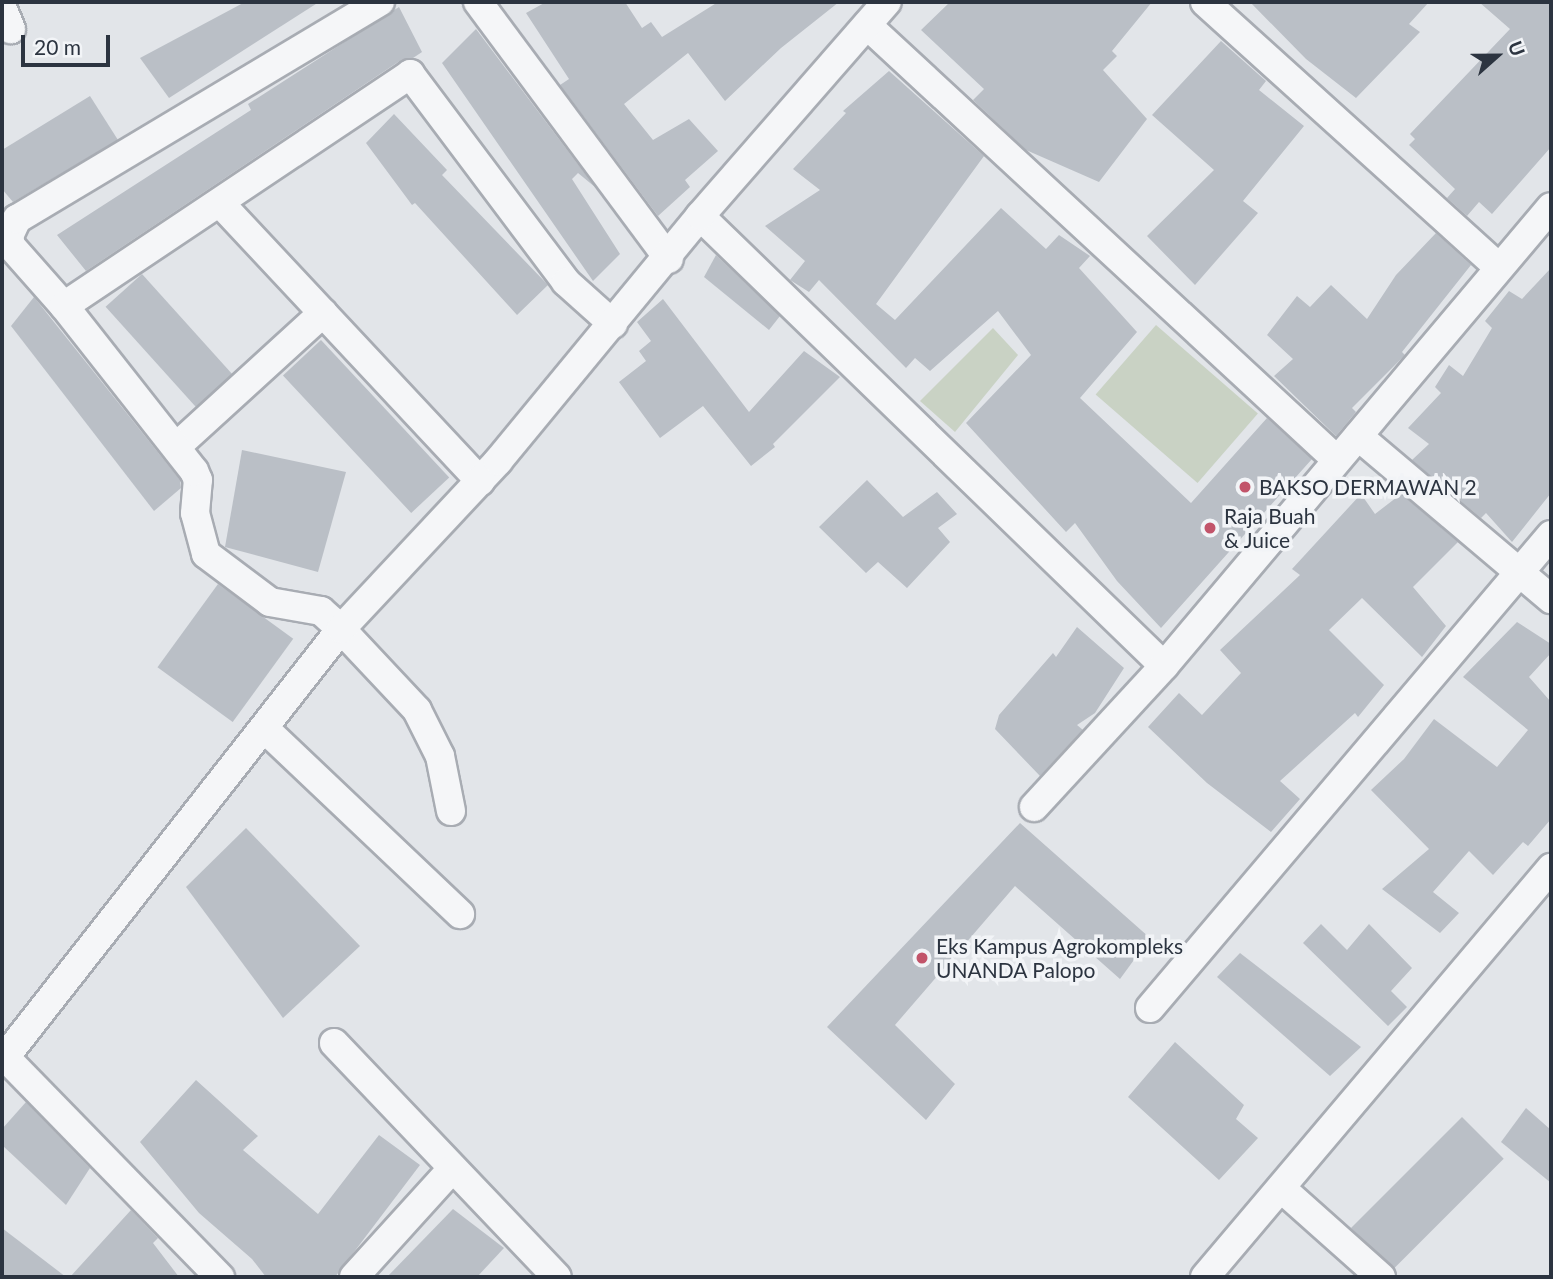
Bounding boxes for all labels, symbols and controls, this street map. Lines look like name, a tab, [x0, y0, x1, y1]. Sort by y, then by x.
scale bar	[24, 21, 114, 65]
north arrow	[1462, 21, 1532, 91]
text: 20 m	[34, 34, 81, 59]
text: U	[1504, 38, 1530, 59]
place label: BAKSO DERMAWAN 2	[1259, 474, 1477, 500]
marker: BAKSO DERMAWAN 2	[1237, 479, 1253, 495]
place label: Raja Buah & Juice	[1224, 503, 1316, 553]
marker: Raja Buah & Juice	[1202, 520, 1218, 536]
place label: Eks Kampus Agrokompleks UNANDA Palopo	[936, 933, 1184, 983]
marker: Eks Kampus Agrokompleks UNANDA Palopo	[914, 950, 930, 966]

